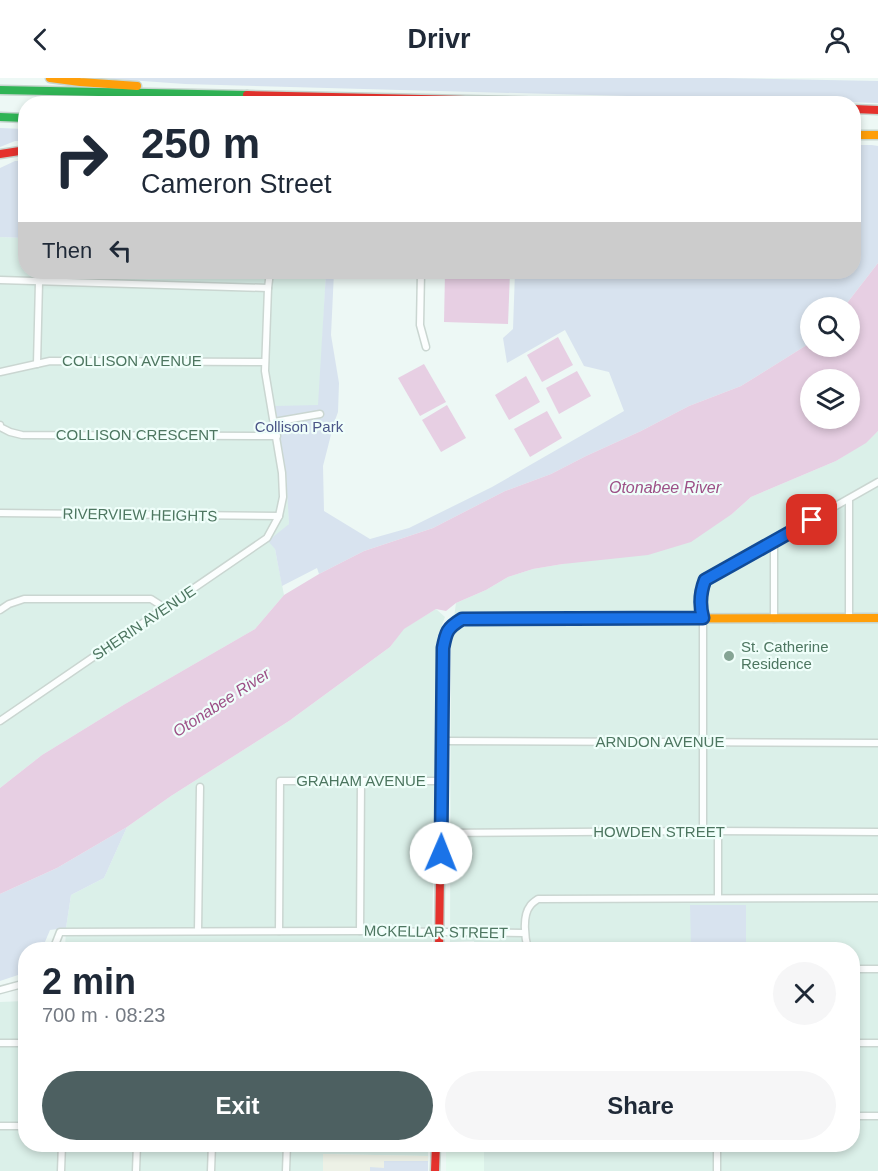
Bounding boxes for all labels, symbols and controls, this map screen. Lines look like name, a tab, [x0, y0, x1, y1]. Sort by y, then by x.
icon: back	[24, 23, 57, 56]
icon: person	[821, 23, 854, 56]
text: Drivr	[407, 24, 471, 54]
icon: right	[42, 120, 120, 198]
text: 250 m	[141, 120, 260, 167]
text: Cameron Street	[141, 169, 332, 199]
icon: left	[104, 234, 137, 267]
text: Then	[42, 238, 92, 263]
map controls	[800, 297, 860, 429]
button: search	[800, 297, 860, 357]
street label: COLLISON AVENUE	[62, 352, 202, 369]
button: layers	[800, 369, 860, 429]
park label: Collison Park	[255, 418, 344, 435]
street label: COLLISON CRESCENT	[56, 426, 218, 443]
water label: Otonabee River	[609, 479, 722, 496]
pin	[786, 494, 837, 545]
icon: arrive	[795, 503, 828, 536]
street label: RIVERVIEW HEIGHTS	[62, 505, 218, 524]
street label: SHERIN AVENUE	[89, 582, 198, 663]
place label: St. Catherine Residence	[741, 638, 829, 672]
marker: St. Catherine Residence	[722, 649, 736, 663]
water label: Otonabee River	[170, 664, 273, 740]
street label: ARNDON AVENUE	[596, 733, 724, 750]
street label: GRAHAM AVENUE	[296, 772, 426, 789]
position arrow	[409, 821, 473, 885]
street label: HOWDEN STREET	[593, 823, 725, 840]
street label: MCKELLAR STREET	[364, 922, 508, 941]
text: 2 min	[42, 961, 136, 1002]
button: close	[773, 962, 836, 1025]
text: 700 m · 08:23	[42, 1004, 165, 1026]
button: Exit	[42, 1071, 433, 1140]
button: Share	[445, 1071, 836, 1140]

